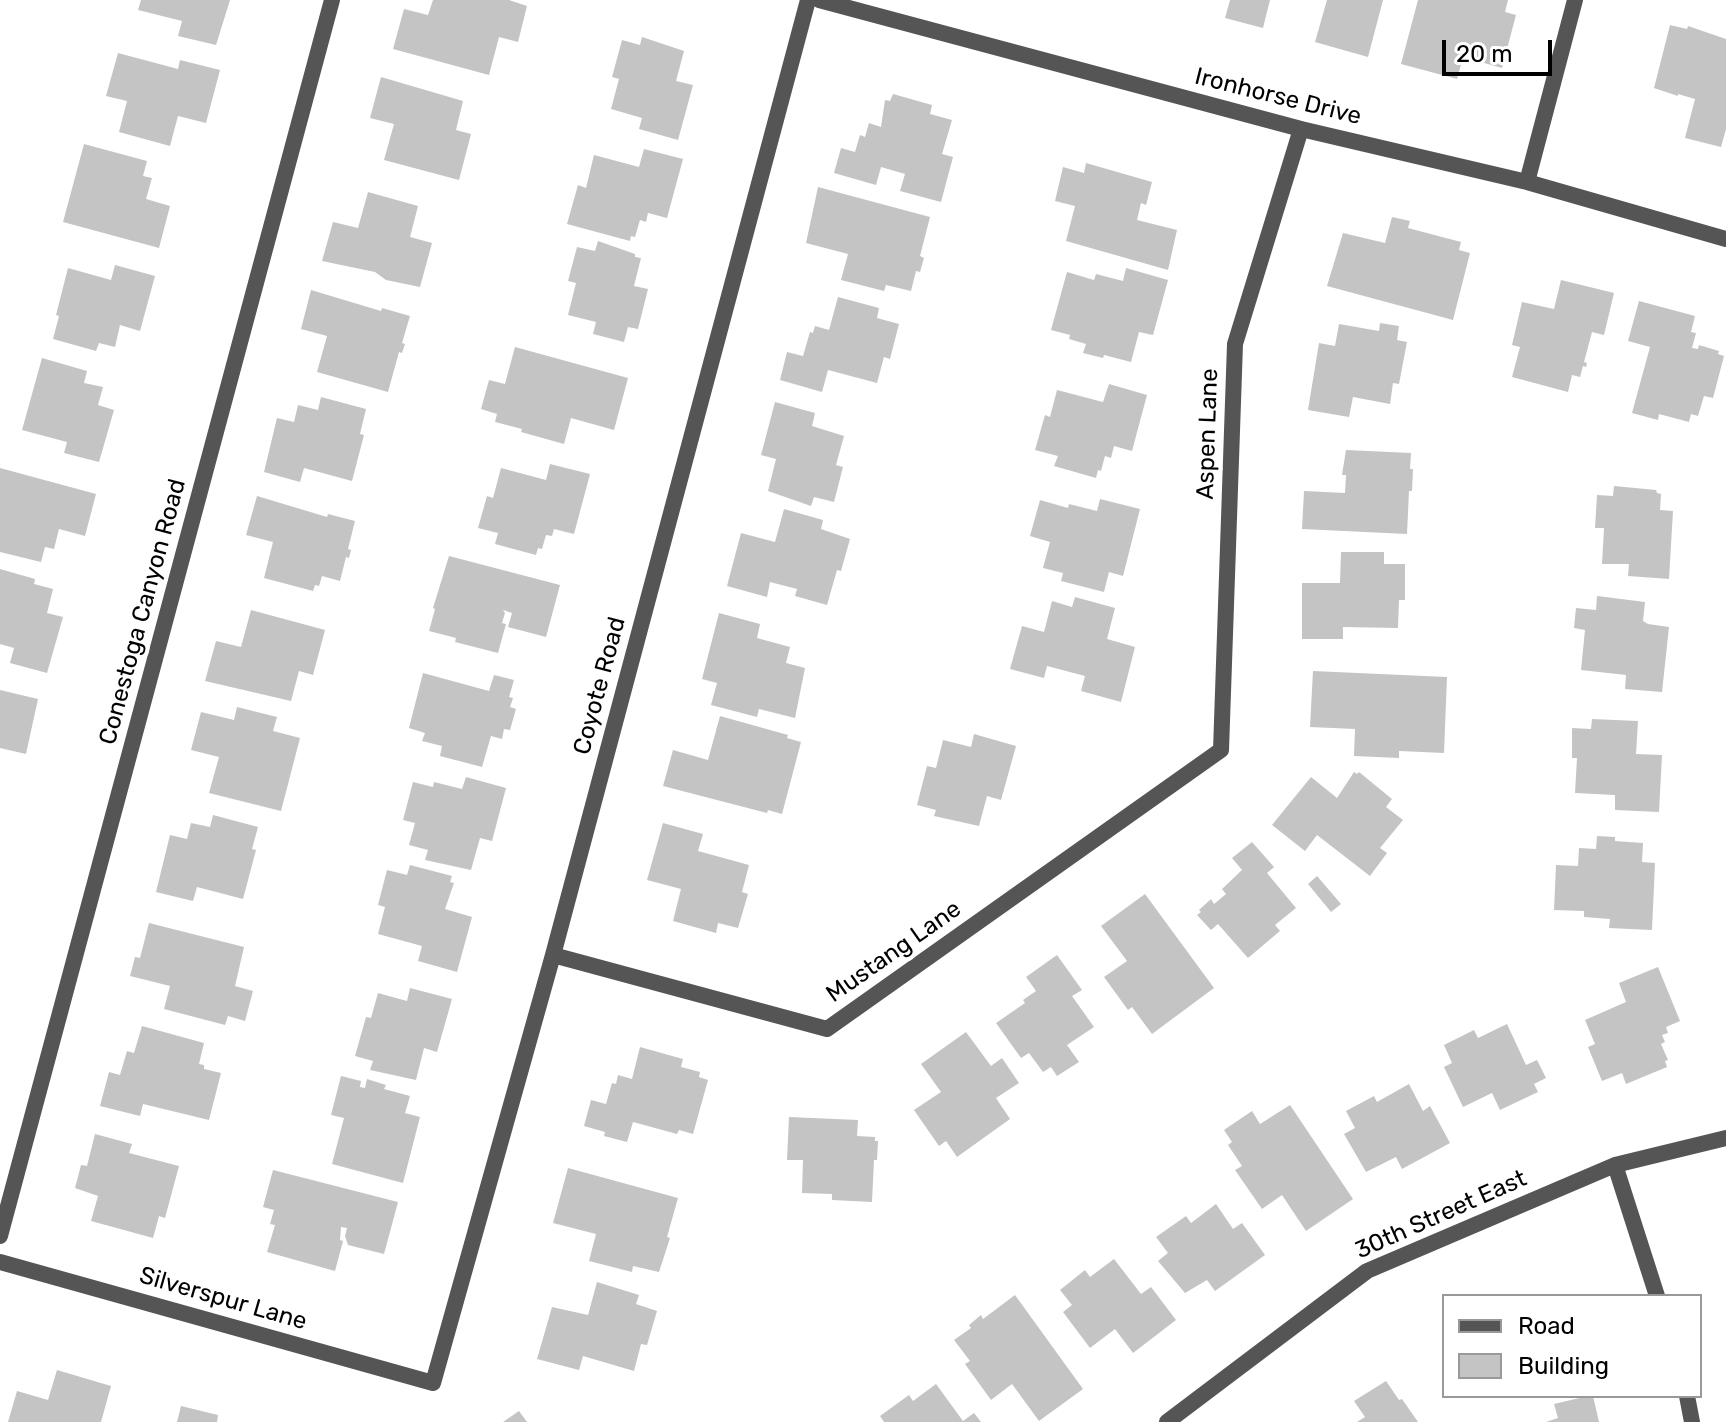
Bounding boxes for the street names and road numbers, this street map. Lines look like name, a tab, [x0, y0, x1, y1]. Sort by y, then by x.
street label: Ironhorse Drive	[1192, 62, 1364, 132]
street label: Aspen Lane	[1191, 368, 1225, 500]
street label: Conestoga Canyon Road	[94, 476, 192, 748]
street label: Coyote Road	[568, 614, 632, 758]
street label: Mustang Lane	[821, 895, 967, 1009]
street label: 30th Street East	[1351, 1164, 1531, 1266]
street label: Silverspur Lane	[136, 1261, 310, 1337]

